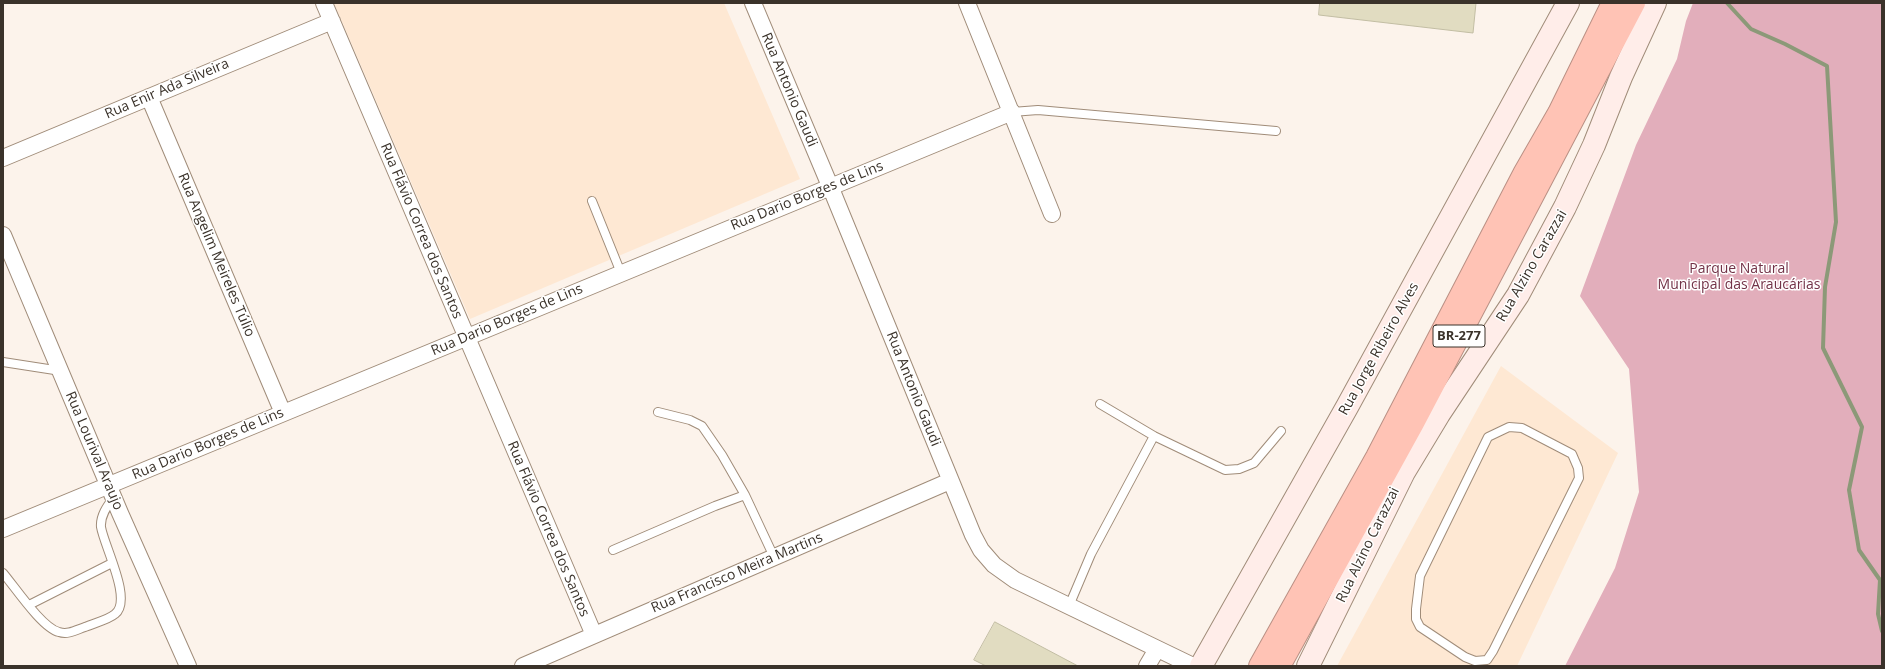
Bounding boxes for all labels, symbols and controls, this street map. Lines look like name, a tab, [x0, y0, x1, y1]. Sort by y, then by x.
street label: Rua Antonio Gaudi	[757, 30, 821, 150]
street label: Rua Enir Ada Silveira	[102, 55, 232, 123]
street label: Rua Flávio Correa dos Santos	[376, 141, 466, 321]
street label: Rua Dario Borges de Lins	[728, 158, 886, 234]
street label: Rua Angelim Meireles Túlio	[174, 171, 258, 339]
street label: Rua Alzino Carazzai	[1493, 207, 1571, 325]
park label: Parque Natural Municipal das Araucárias	[1658, 261, 1820, 294]
street label: Rua Dario Borges de Lins	[429, 280, 585, 360]
street label: Rua Jorge Ribeiro Alves	[1335, 280, 1423, 418]
road number: BR-277	[1433, 325, 1485, 347]
street label: Rua Antonio Gaudi	[882, 329, 944, 449]
street label: Rua Lourival Araujo	[61, 389, 127, 513]
street label: Rua Dario Borges de Lins	[130, 404, 286, 484]
street label: Rua Flávio Correa dos Santos	[503, 439, 593, 619]
street label: Rua Alzino Carazzai	[1333, 485, 1403, 605]
street label: Rua Francisco Meira Martins	[649, 529, 825, 617]

